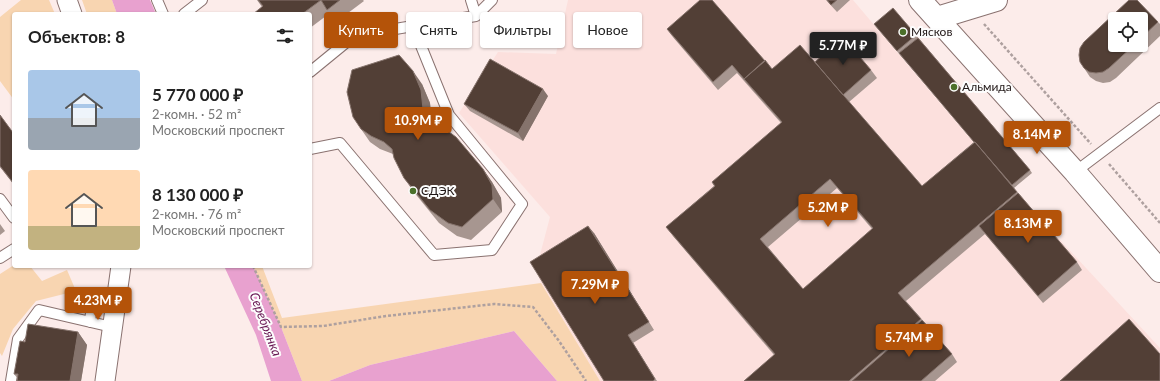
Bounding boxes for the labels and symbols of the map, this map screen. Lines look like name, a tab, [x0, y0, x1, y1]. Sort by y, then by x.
place label: Мясков	[911, 24, 952, 39]
marker: Мясков	[898, 27, 908, 37]
pin: 5.77M ₽	[806, 32, 880, 66]
place label: Альмида	[962, 79, 1012, 94]
marker: Альмида	[949, 82, 959, 92]
pin: 10.9M ₽	[381, 107, 455, 141]
pin: 8.14M ₽	[1000, 121, 1074, 155]
place label: СДЭК	[421, 183, 455, 198]
marker: СДЭК	[408, 186, 418, 196]
pin: 5.2M ₽	[795, 194, 861, 228]
pin: 8.13M ₽	[991, 210, 1065, 244]
pin: 7.29M ₽	[558, 271, 632, 305]
pin: 4.23M ₽	[61, 287, 135, 321]
water label: Серебрянка	[247, 290, 286, 358]
pin: 5.74M ₽	[872, 324, 946, 358]

